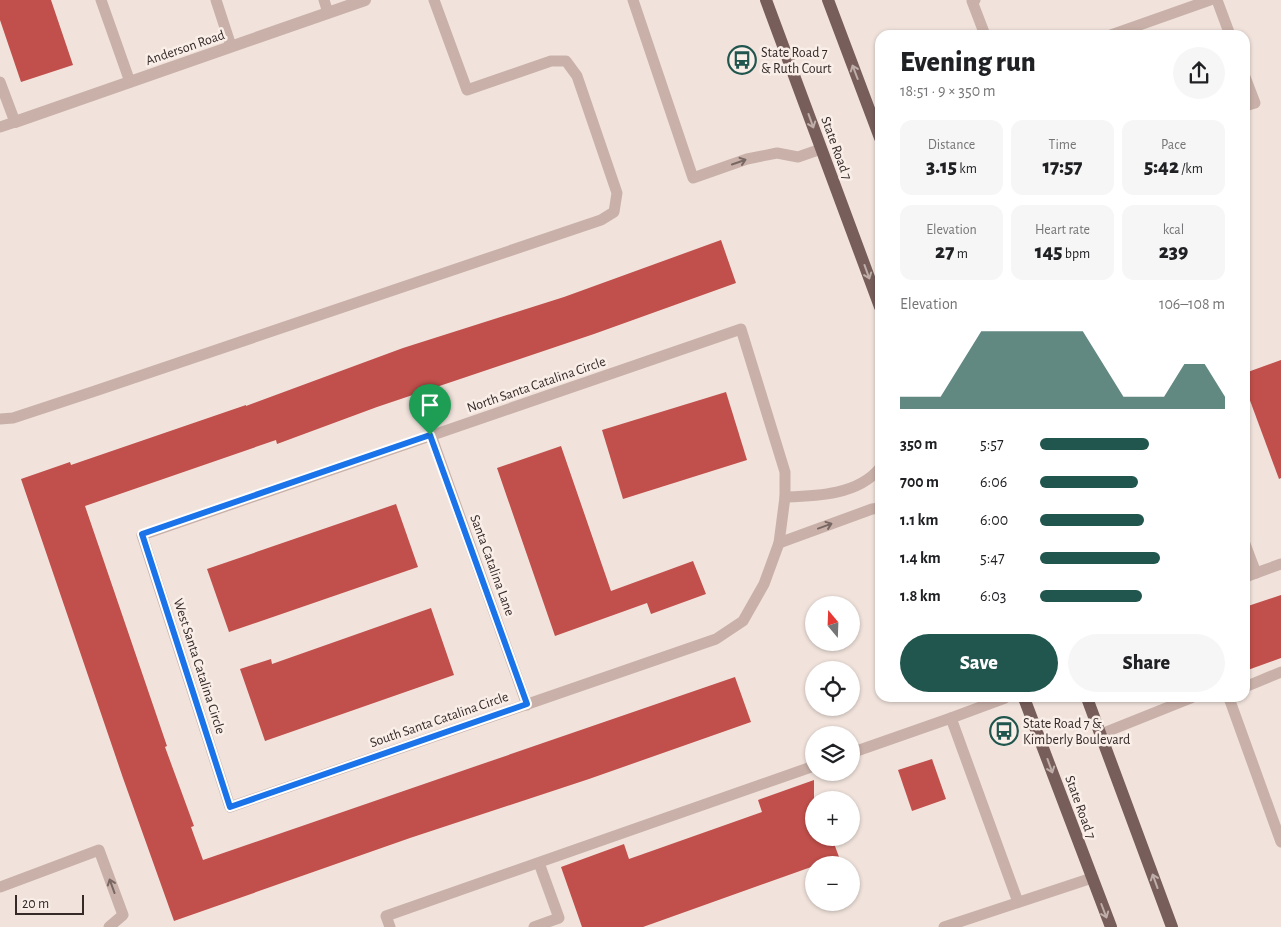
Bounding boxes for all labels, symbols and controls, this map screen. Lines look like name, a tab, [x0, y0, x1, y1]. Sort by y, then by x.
street label: Anderson Road	[144, 28, 227, 68]
bus stop icon: State Road 7 & Ruth Court	[727, 45, 757, 75]
place label: State Road 7 & Ruth Court	[761, 46, 832, 76]
button: share	[1173, 47, 1225, 99]
text: Evening run	[900, 49, 1036, 77]
one-way arrow	[850, 65, 859, 80]
text: 18:51 · 9 × 350 m	[900, 83, 996, 99]
one-way arrow	[807, 113, 816, 128]
street label: State Road 7	[818, 115, 854, 182]
text: Distance	[928, 138, 975, 152]
text: Time	[1049, 138, 1076, 152]
text: Pace	[1161, 138, 1186, 152]
text: 3.15	[926, 156, 957, 177]
text: 17:57	[1042, 156, 1083, 177]
text: 5:42	[1144, 156, 1179, 177]
one-way arrow	[731, 157, 746, 166]
text: km	[957, 162, 977, 176]
text: /km	[1179, 162, 1203, 176]
text: Elevation	[926, 223, 977, 237]
text: Heart rate	[1035, 223, 1090, 237]
text: kcal	[1163, 223, 1184, 237]
text: 27	[935, 241, 954, 262]
text: 145	[1035, 241, 1063, 262]
text: 239	[1159, 241, 1188, 262]
text: m	[954, 247, 968, 261]
text: bpm	[1063, 247, 1090, 261]
one-way arrow	[863, 264, 872, 279]
text: Elevation	[900, 296, 958, 312]
text: 106–108 m	[1159, 296, 1225, 312]
street label: North Santa Catalina Circle	[465, 355, 608, 415]
pin	[409, 384, 451, 435]
icon: arrive	[416, 391, 444, 419]
text: 350 m	[900, 436, 937, 452]
text: 5:57	[980, 436, 1004, 452]
text: 700 m	[900, 474, 939, 490]
text: 6:06	[980, 474, 1007, 490]
text: 1.1 km	[900, 512, 938, 528]
text: 6:00	[980, 512, 1008, 528]
street label: Santa Catalina Lane	[467, 513, 517, 618]
one-way arrow	[817, 521, 832, 530]
text: 1.4 km	[900, 550, 941, 566]
text: 5:47	[980, 550, 1005, 566]
text: 1.8 km	[900, 588, 941, 604]
text: 6:03	[980, 588, 1006, 604]
north arrow	[805, 596, 860, 651]
map controls	[805, 596, 860, 911]
street label: West Santa Catalina Circle	[171, 597, 228, 736]
button: Save	[900, 634, 1058, 692]
button: Share	[1068, 634, 1225, 692]
button: locate	[805, 661, 860, 716]
street label: South Santa Catalina Circle	[368, 690, 510, 750]
bus stop icon: State Road 7 & Kimberly Boulevard	[989, 716, 1019, 746]
place label: State Road 7 & Kimberly Boulevard	[1023, 717, 1130, 747]
button: layers	[805, 726, 860, 781]
one-way arrow	[1046, 758, 1055, 773]
street label: State Road 7	[1062, 774, 1098, 841]
button: +	[805, 791, 860, 846]
button: −	[805, 856, 860, 911]
one-way arrow	[1150, 874, 1159, 889]
one-way arrow	[107, 879, 116, 894]
scale bar	[15, 892, 84, 915]
text: 20 m	[22, 897, 49, 911]
one-way arrow	[1101, 903, 1110, 918]

